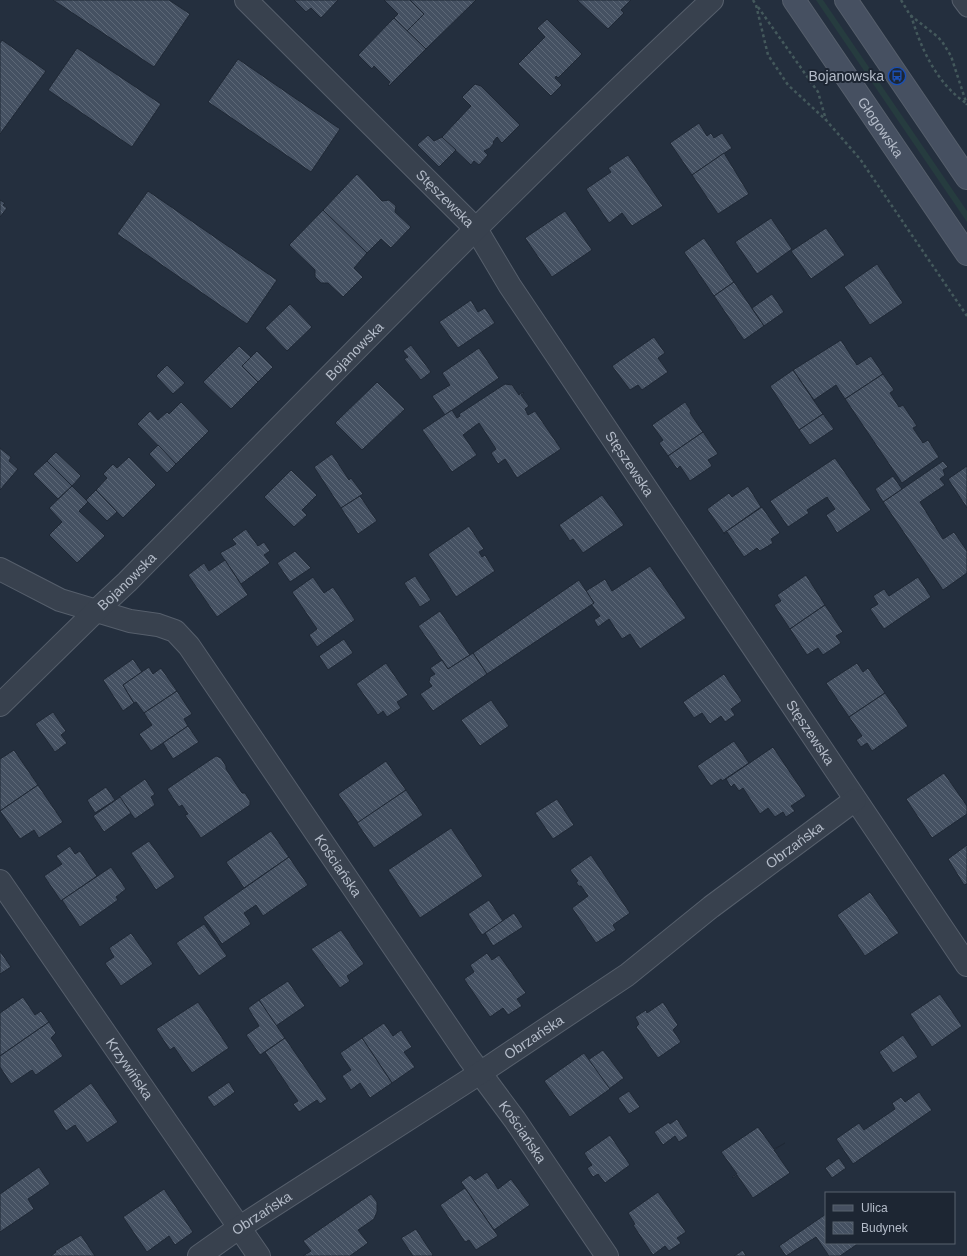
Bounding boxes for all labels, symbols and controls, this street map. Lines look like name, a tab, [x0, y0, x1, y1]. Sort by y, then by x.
bus stop icon: Bojanowska	[887, 66, 907, 86]
place label: Bojanowska	[809, 68, 884, 84]
street label: Głogowska	[855, 94, 907, 161]
street label: Stęszewska	[413, 166, 477, 230]
street label: Bojanowska	[322, 318, 387, 384]
street label: Stęszewska	[602, 428, 657, 499]
street label: Bojanowska	[94, 549, 159, 614]
street label: Stęszewska	[783, 697, 838, 768]
street label: Obrzańska	[762, 818, 827, 872]
street label: Kościańska	[312, 832, 365, 900]
street label: Obrzańska	[501, 1012, 567, 1063]
street label: Krzywińska	[103, 1035, 156, 1102]
street label: Kościańska	[496, 1098, 550, 1166]
street label: Obrzańska	[229, 1188, 295, 1238]
legend	[825, 1192, 955, 1244]
text: Ulica	[861, 1201, 888, 1215]
text: Budynek	[861, 1221, 909, 1235]

